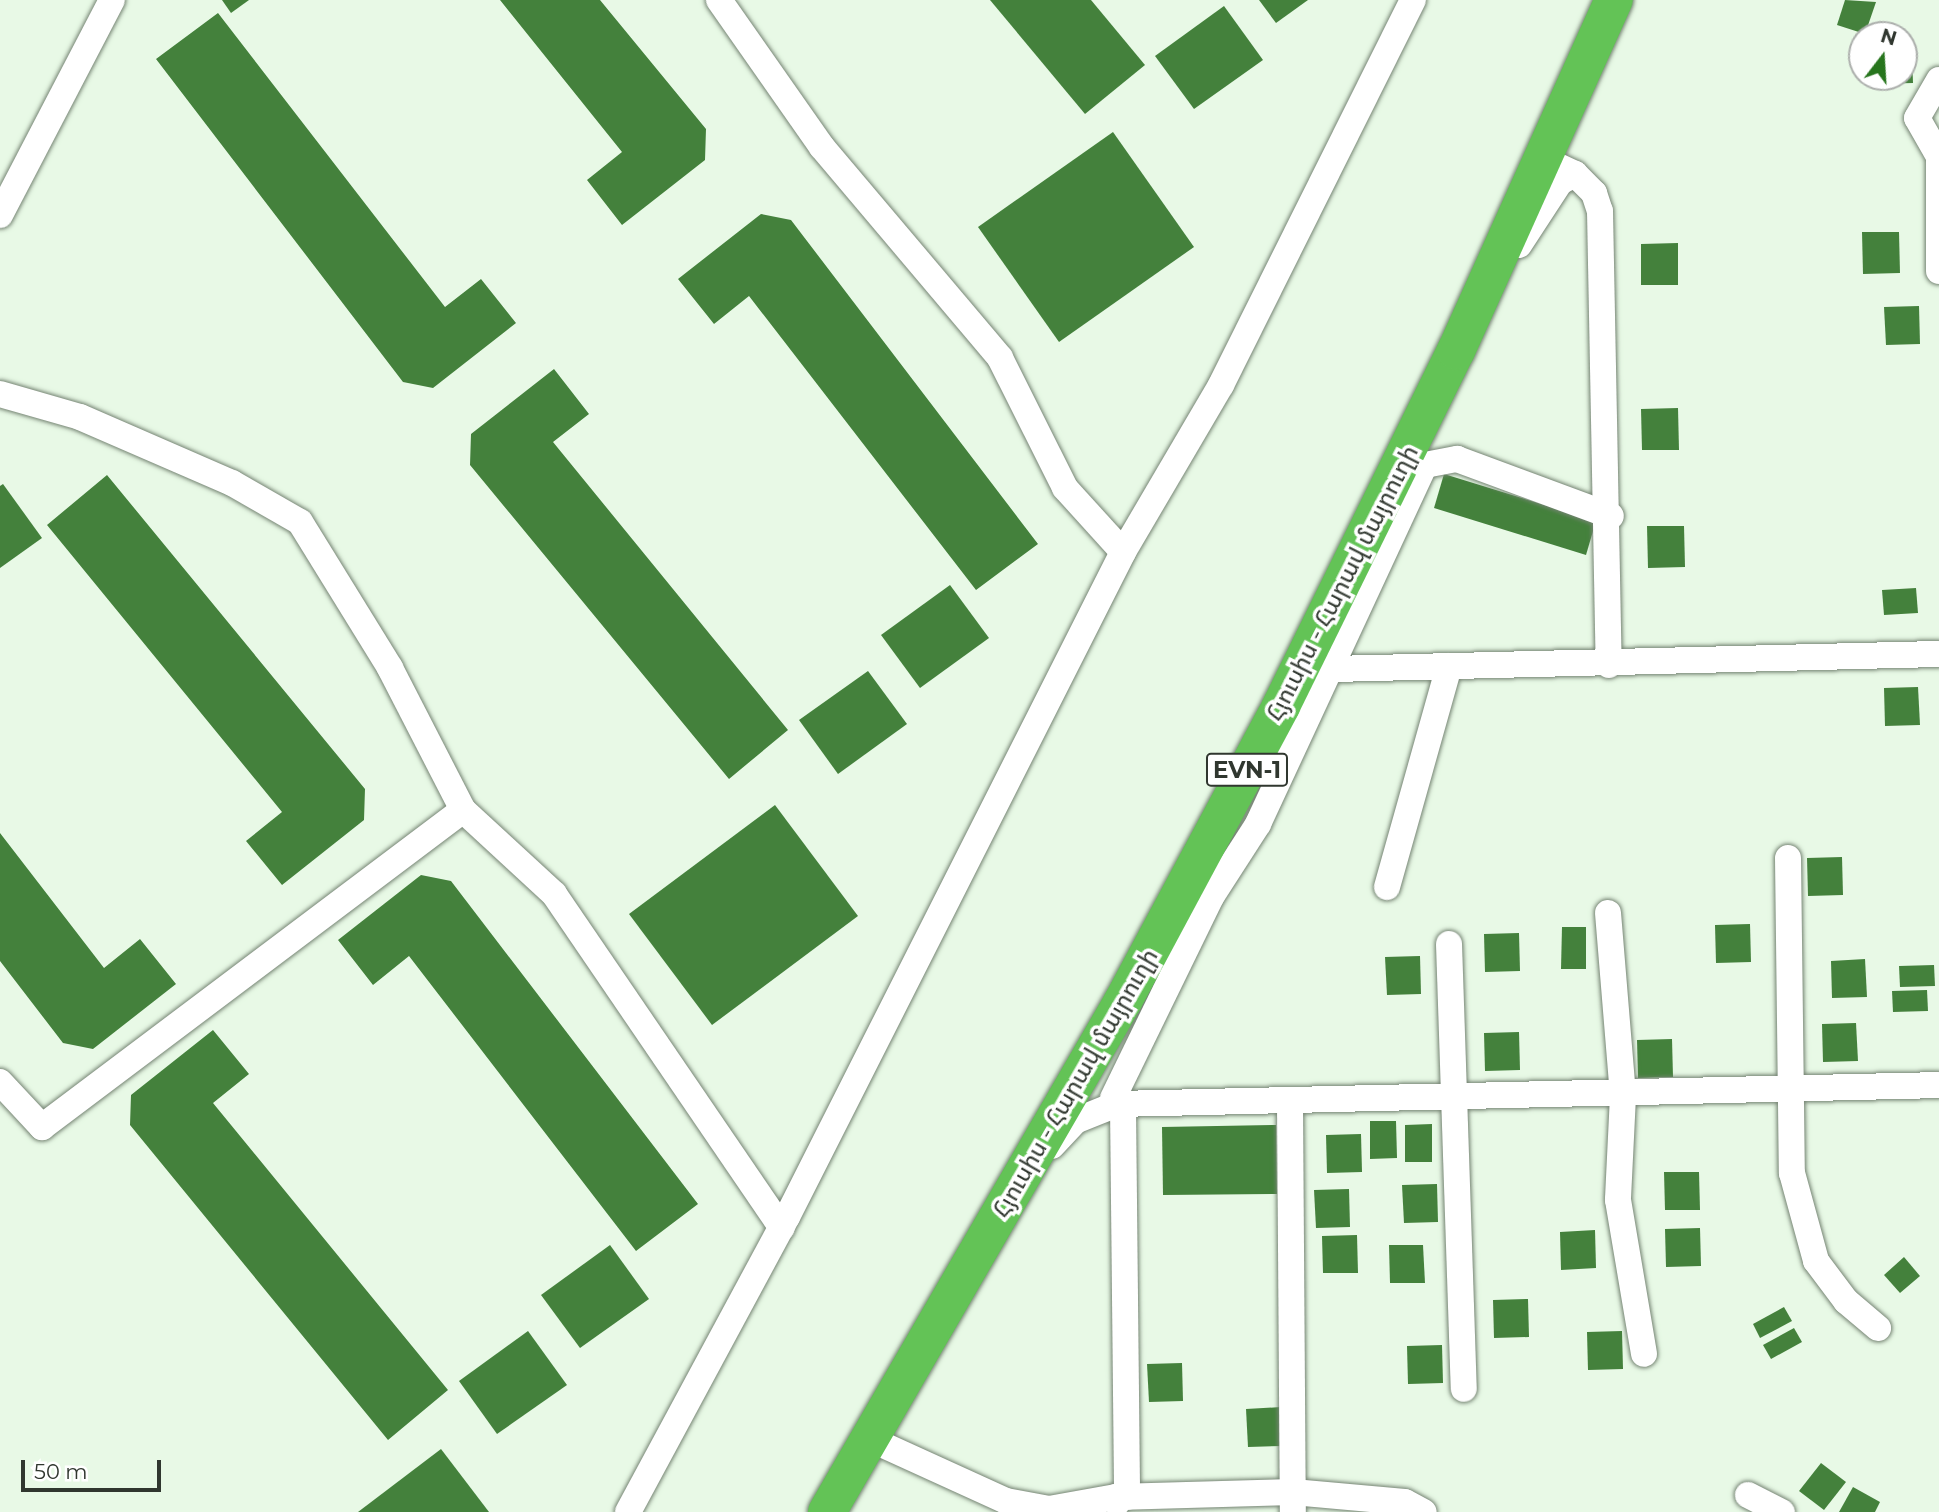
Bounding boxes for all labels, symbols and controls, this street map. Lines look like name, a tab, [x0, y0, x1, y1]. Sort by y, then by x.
north arrow	[1848, 21, 1918, 91]
text: N	[1878, 24, 1899, 51]
street label: Հյուսիս - Հարավ մայրուղի	[1260, 440, 1424, 726]
road number: EVN-1	[1205, 750, 1289, 790]
street label: Հյուսիս - Հարավ մայրուղի	[986, 944, 1164, 1222]
scale bar	[24, 1446, 164, 1490]
text: 50 m	[34, 1459, 88, 1484]

